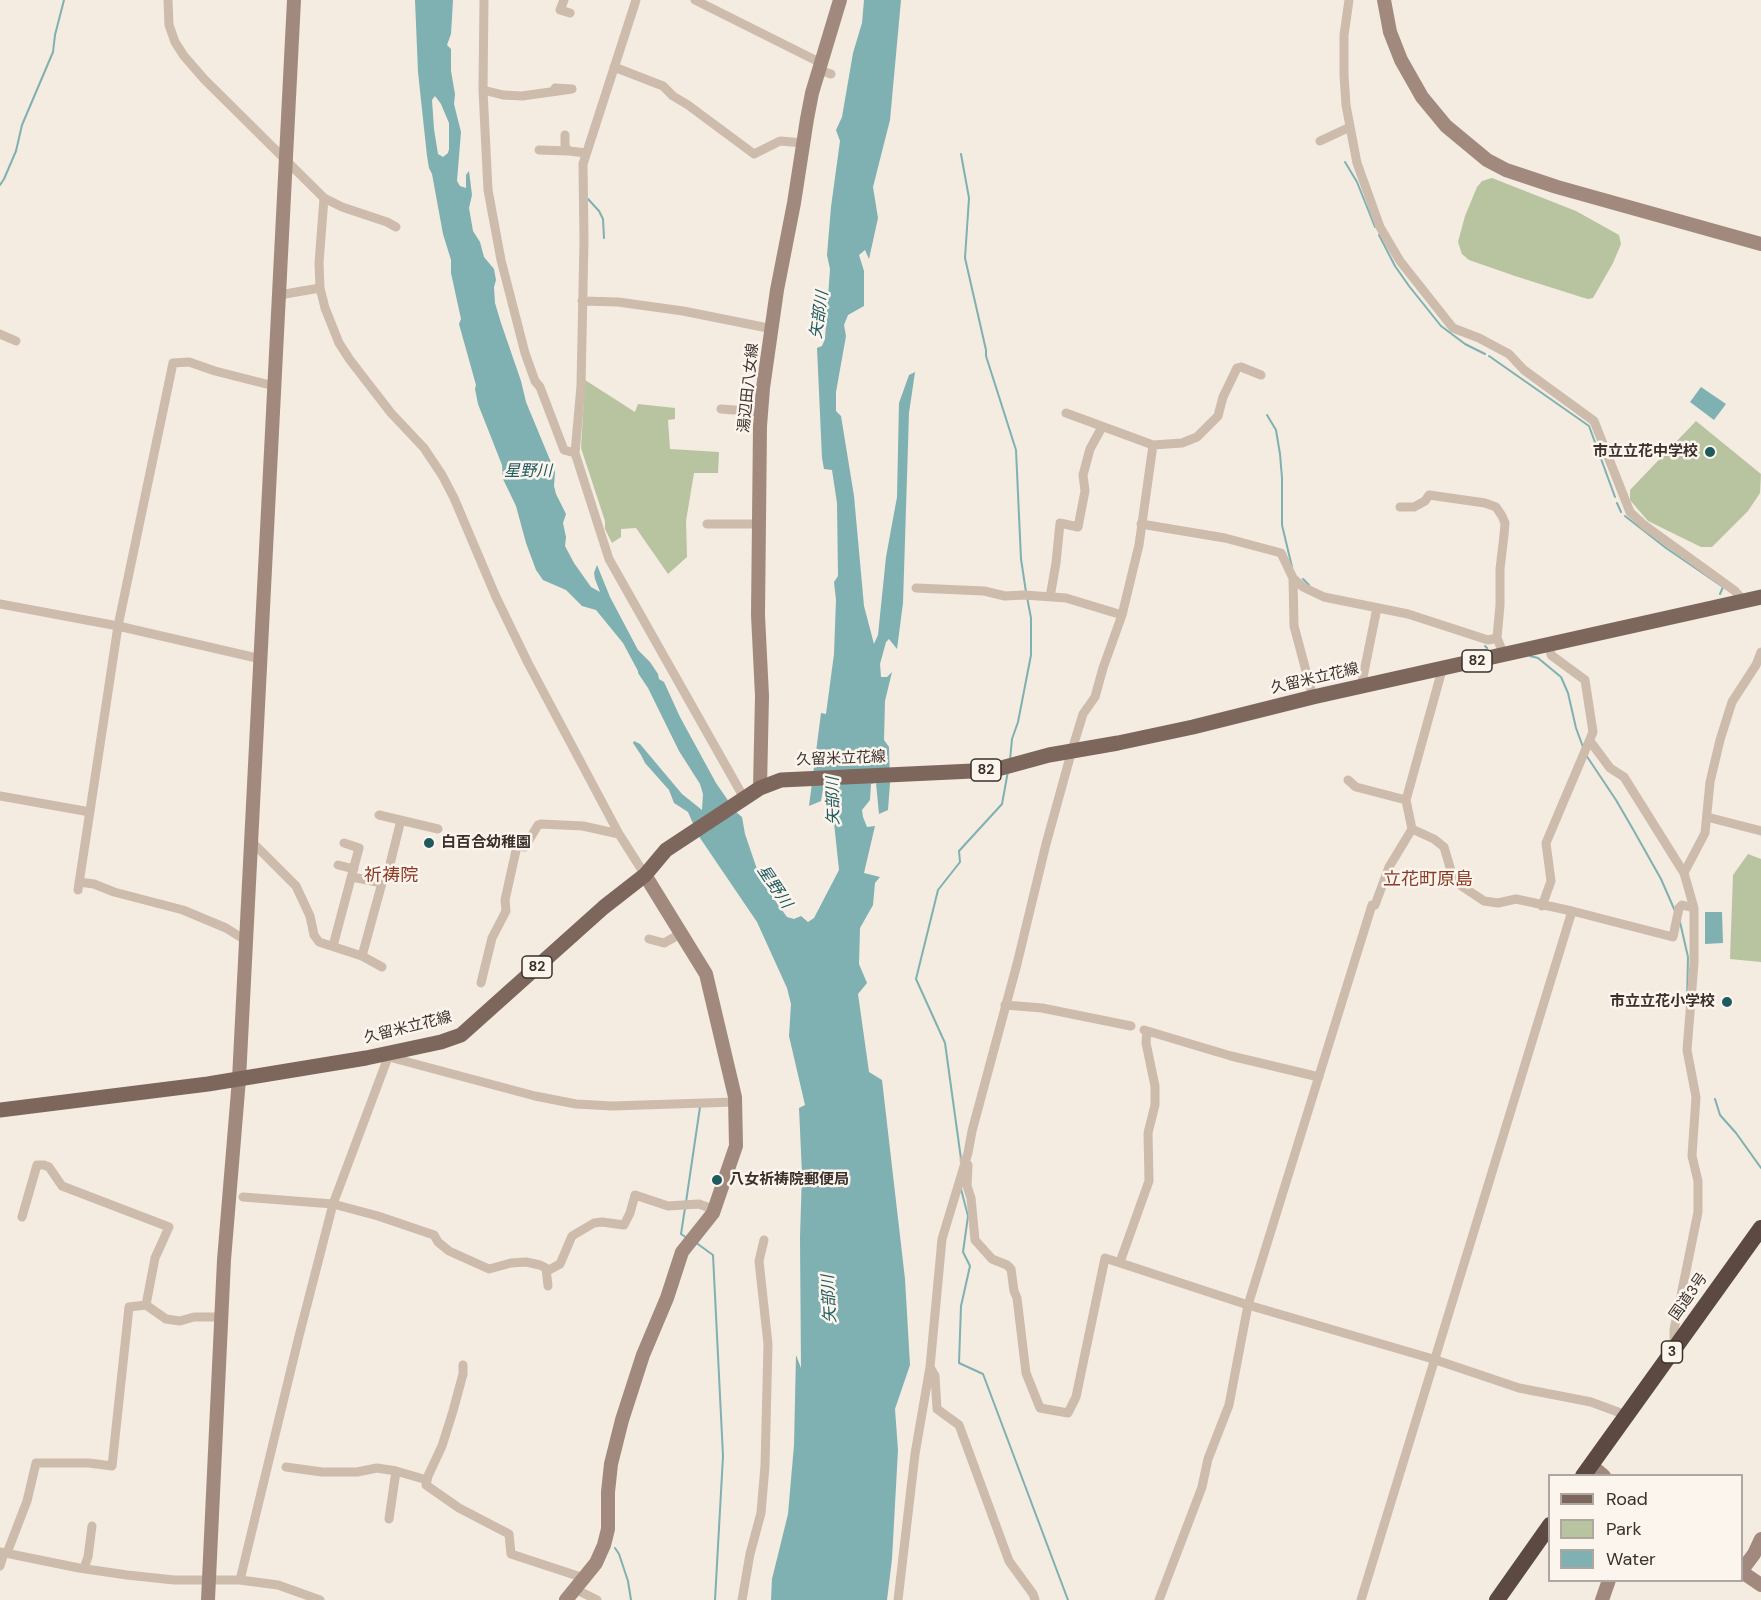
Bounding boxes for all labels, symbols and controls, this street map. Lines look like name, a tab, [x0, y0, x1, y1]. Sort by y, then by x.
water label: 矢部川	[807, 290, 833, 340]
street label: 湯辺田八女線	[735, 342, 763, 434]
place label: 市立立花中学校	[1593, 443, 1698, 461]
marker: 市立立花中学校	[1703, 445, 1717, 459]
water label: 星野川	[504, 462, 552, 482]
road number: 82	[1462, 650, 1492, 672]
street label: 久留米立花線	[1269, 660, 1361, 698]
street label: 久留米立花線	[796, 748, 886, 770]
road number: 82	[971, 759, 1001, 781]
water label: 矢部川	[824, 777, 844, 825]
place label: 白百合幼稚園	[441, 834, 531, 852]
marker: 白百合幼稚園	[422, 836, 436, 850]
water label: 星野川	[753, 862, 795, 912]
district label: 祈祷院	[364, 865, 418, 887]
district label: 立花町原島	[1383, 869, 1473, 891]
road number: 82	[522, 956, 552, 978]
place label: 市立立花小学校	[1610, 993, 1715, 1011]
marker: 市立立花小学校	[1720, 995, 1734, 1009]
street label: 久留米立花線	[362, 1008, 454, 1048]
place label: 八女祈祷院郵便局	[729, 1171, 849, 1189]
marker: 八女祈祷院郵便局	[710, 1173, 724, 1187]
street label: 国道3号	[1666, 1270, 1712, 1324]
water label: 矢部川	[819, 1275, 841, 1323]
road number: 3	[1662, 1341, 1682, 1363]
legend	[1548, 1474, 1743, 1582]
text: Road	[1606, 1487, 1648, 1511]
text: Park	[1606, 1517, 1642, 1541]
text: Water	[1606, 1547, 1656, 1571]

